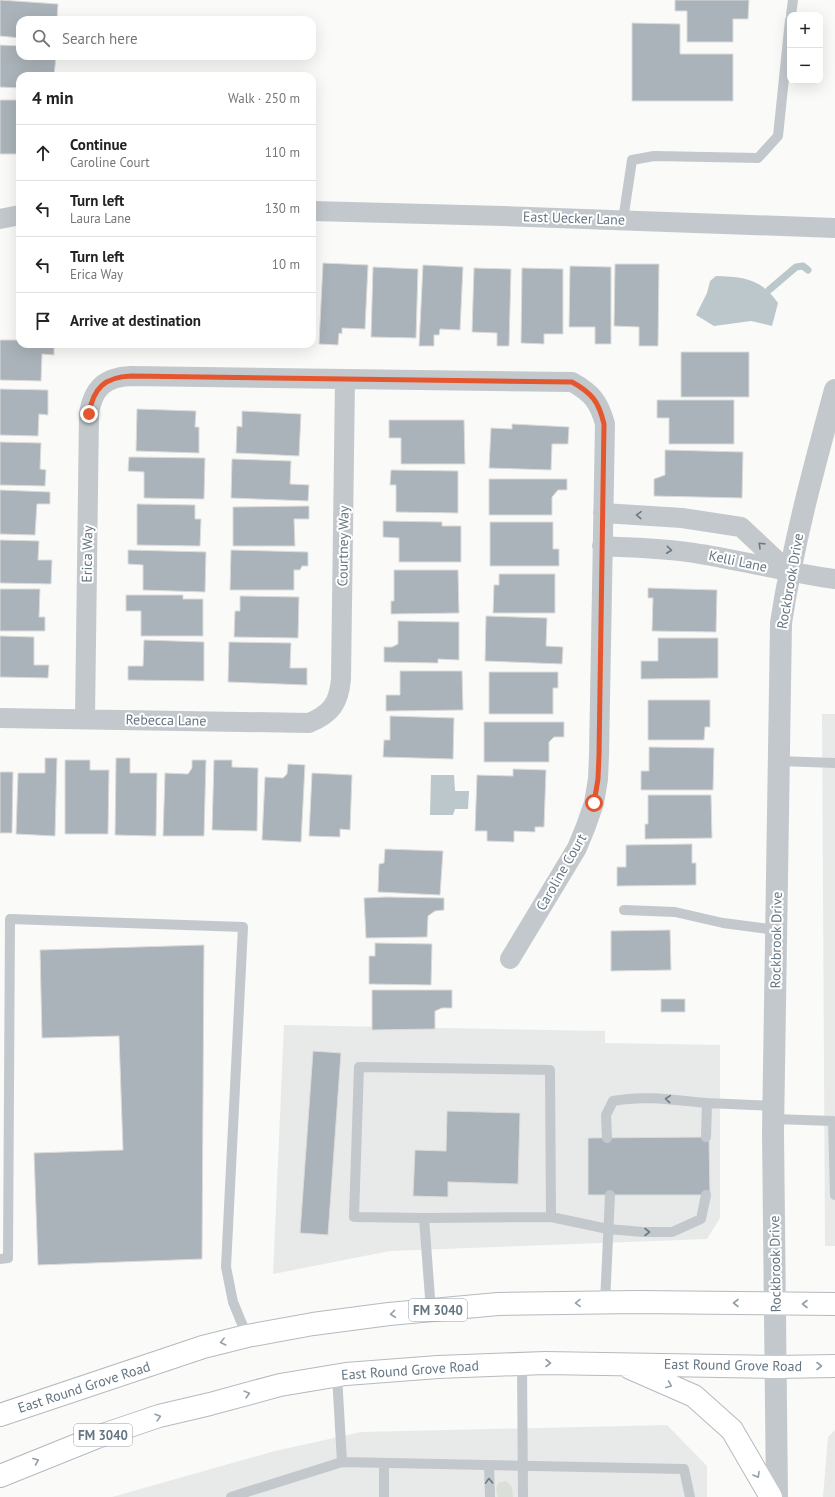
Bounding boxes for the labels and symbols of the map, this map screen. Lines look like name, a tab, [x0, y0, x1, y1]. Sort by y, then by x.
street label: East Uecker Lane	[523, 207, 625, 229]
route end	[80, 405, 98, 423]
street label: Courtney Way	[333, 505, 353, 587]
one-way arrow	[636, 511, 642, 520]
street label: Erica Way	[78, 525, 97, 583]
street label: Rockbrook Drive	[773, 532, 807, 630]
one-way arrow	[758, 542, 766, 550]
one-way arrow	[666, 545, 672, 554]
street label: Kelli Lane	[707, 546, 769, 576]
street label: Rebecca Lane	[125, 710, 207, 730]
route start	[585, 794, 603, 812]
street label: Caroline Court	[532, 830, 590, 914]
street label: Rockbrook Drive	[766, 891, 786, 989]
one-way arrow	[665, 1095, 672, 1104]
street label: Rockbrook Drive	[765, 1215, 785, 1313]
one-way arrow	[644, 1228, 650, 1236]
road number: FM 3040	[409, 1299, 467, 1321]
one-way arrow	[575, 1299, 581, 1307]
one-way arrow	[733, 1299, 739, 1307]
one-way arrow	[802, 1300, 808, 1308]
one-way arrow	[390, 1309, 396, 1318]
one-way arrow	[220, 1337, 227, 1346]
street label: East Round Grove Road	[664, 1355, 802, 1375]
street label: East Round Grove Road	[340, 1356, 480, 1384]
street label: East Round Grove Road	[15, 1357, 153, 1417]
one-way arrow	[545, 1359, 551, 1367]
one-way arrow	[816, 1362, 822, 1370]
one-way arrow	[664, 1380, 672, 1388]
one-way arrow	[243, 1390, 250, 1399]
one-way arrow	[154, 1413, 161, 1422]
road number: FM 3040	[74, 1424, 132, 1446]
one-way arrow	[33, 1458, 40, 1466]
one-way arrow	[753, 1471, 760, 1478]
one-way arrow	[485, 1478, 494, 1484]

